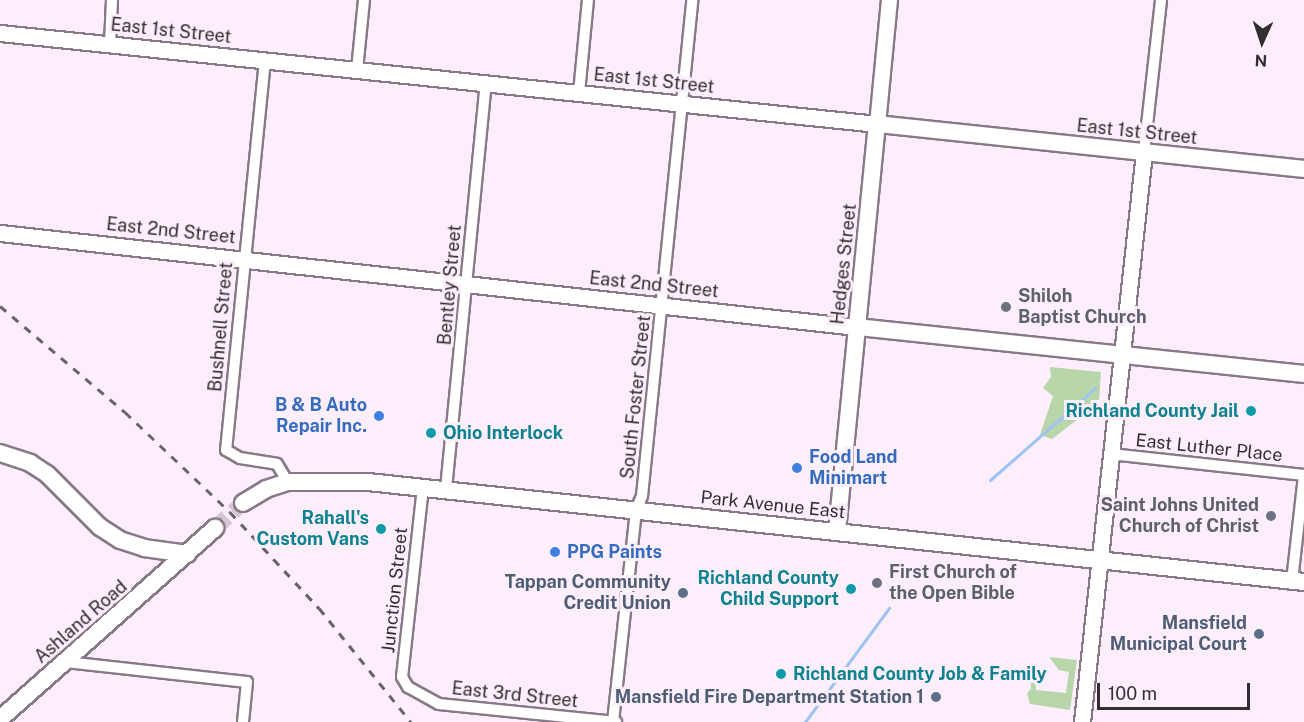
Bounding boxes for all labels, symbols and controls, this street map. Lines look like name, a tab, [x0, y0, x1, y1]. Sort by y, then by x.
north arrow	[1232, 12, 1292, 72]
street label: East 1st Street	[110, 14, 232, 48]
text: N	[1254, 51, 1268, 70]
street label: East 1st Street	[593, 64, 715, 98]
street label: East 1st Street	[1076, 115, 1198, 149]
street label: Hedges Street	[827, 202, 861, 326]
street label: East 2nd Street	[105, 213, 237, 249]
street label: Bentley Street	[434, 224, 466, 346]
street label: Bushnell Street	[205, 261, 237, 393]
street label: East 2nd Street	[588, 267, 720, 303]
place label: Shiloh Baptist Church	[1018, 286, 1147, 328]
marker: Shiloh Baptist Church	[999, 300, 1013, 314]
street label: South Foster Street	[617, 314, 655, 480]
place label: B & B Auto Repair Inc.	[275, 395, 367, 438]
place label: Richland County Jail	[1065, 400, 1239, 422]
marker: Richland County Jail	[1244, 404, 1258, 418]
marker: B & B Auto Repair Inc.	[372, 409, 386, 423]
place label: Ohio Interlock	[443, 422, 563, 444]
marker: Ohio Interlock	[424, 426, 438, 440]
street label: East Luther Place	[1134, 430, 1284, 466]
place label: Food Land Minimart	[809, 447, 897, 490]
marker: Food Land Minimart	[790, 461, 804, 475]
street label: Park Avenue East	[699, 487, 847, 523]
place label: Saint Johns United Church of Christ	[1100, 495, 1259, 538]
place label: Rahall's Custom Vans	[256, 508, 369, 550]
marker: Saint Johns United Church of Christ	[1264, 509, 1278, 523]
marker: Rahall's Custom Vans	[374, 522, 388, 536]
street label: Junction Street	[378, 526, 412, 654]
place label: PPG Paints	[567, 541, 662, 563]
marker: PPG Paints	[548, 545, 562, 559]
place label: First Church of the Open Bible	[889, 562, 1017, 604]
place label: Richland County Child Support	[698, 568, 839, 610]
place label: Tappan Community Credit Union	[505, 572, 671, 614]
street label: Ashland Road	[30, 576, 132, 668]
marker: First Church of the Open Bible	[870, 576, 884, 590]
marker: Richland County Child Support	[844, 582, 858, 596]
marker: Tappan Community Credit Union	[676, 586, 690, 600]
place label: Mansfield Municipal Court	[1110, 613, 1247, 656]
marker: Mansfield Municipal Court	[1252, 627, 1266, 641]
place label: Richland County Job & Family	[793, 663, 1047, 685]
marker: Richland County Job & Family	[774, 667, 788, 681]
scale bar	[1100, 671, 1253, 709]
street label: East 3rd Street	[451, 678, 579, 712]
text: 100 m	[1108, 683, 1157, 704]
place label: Mansfield Fire Department Station 1	[615, 686, 924, 708]
marker: Mansfield Fire Department Station 1	[929, 690, 943, 704]

